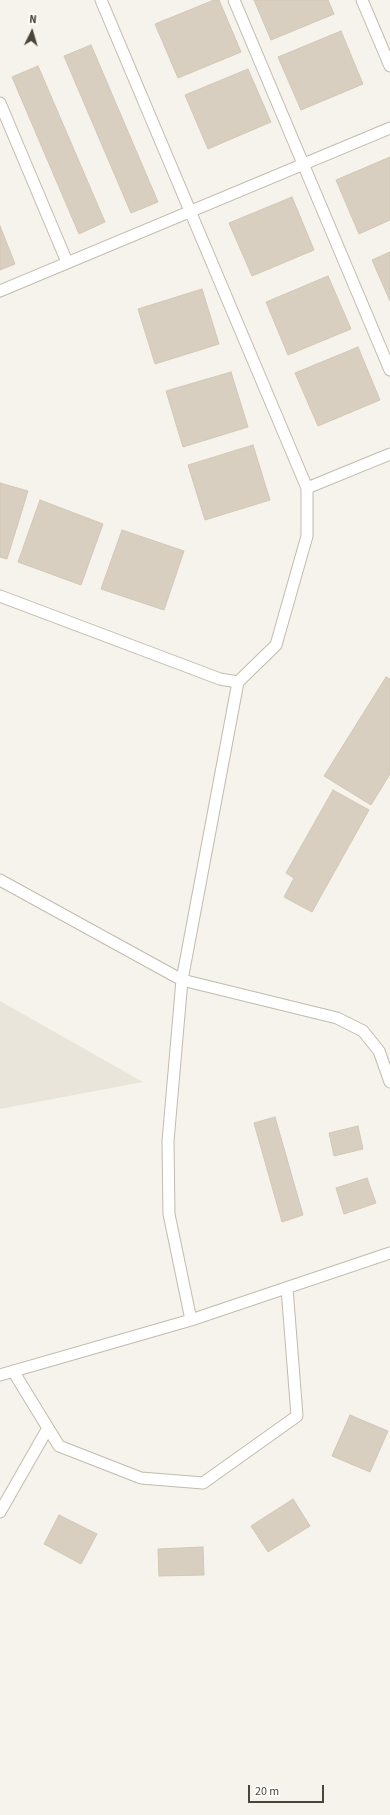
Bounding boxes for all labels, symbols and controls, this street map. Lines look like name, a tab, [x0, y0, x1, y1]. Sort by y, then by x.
north arrow	[12, 12, 52, 52]
text: N	[29, 12, 37, 27]
scale bar	[250, 1777, 326, 1803]
text: 20 m	[255, 1783, 279, 1800]

